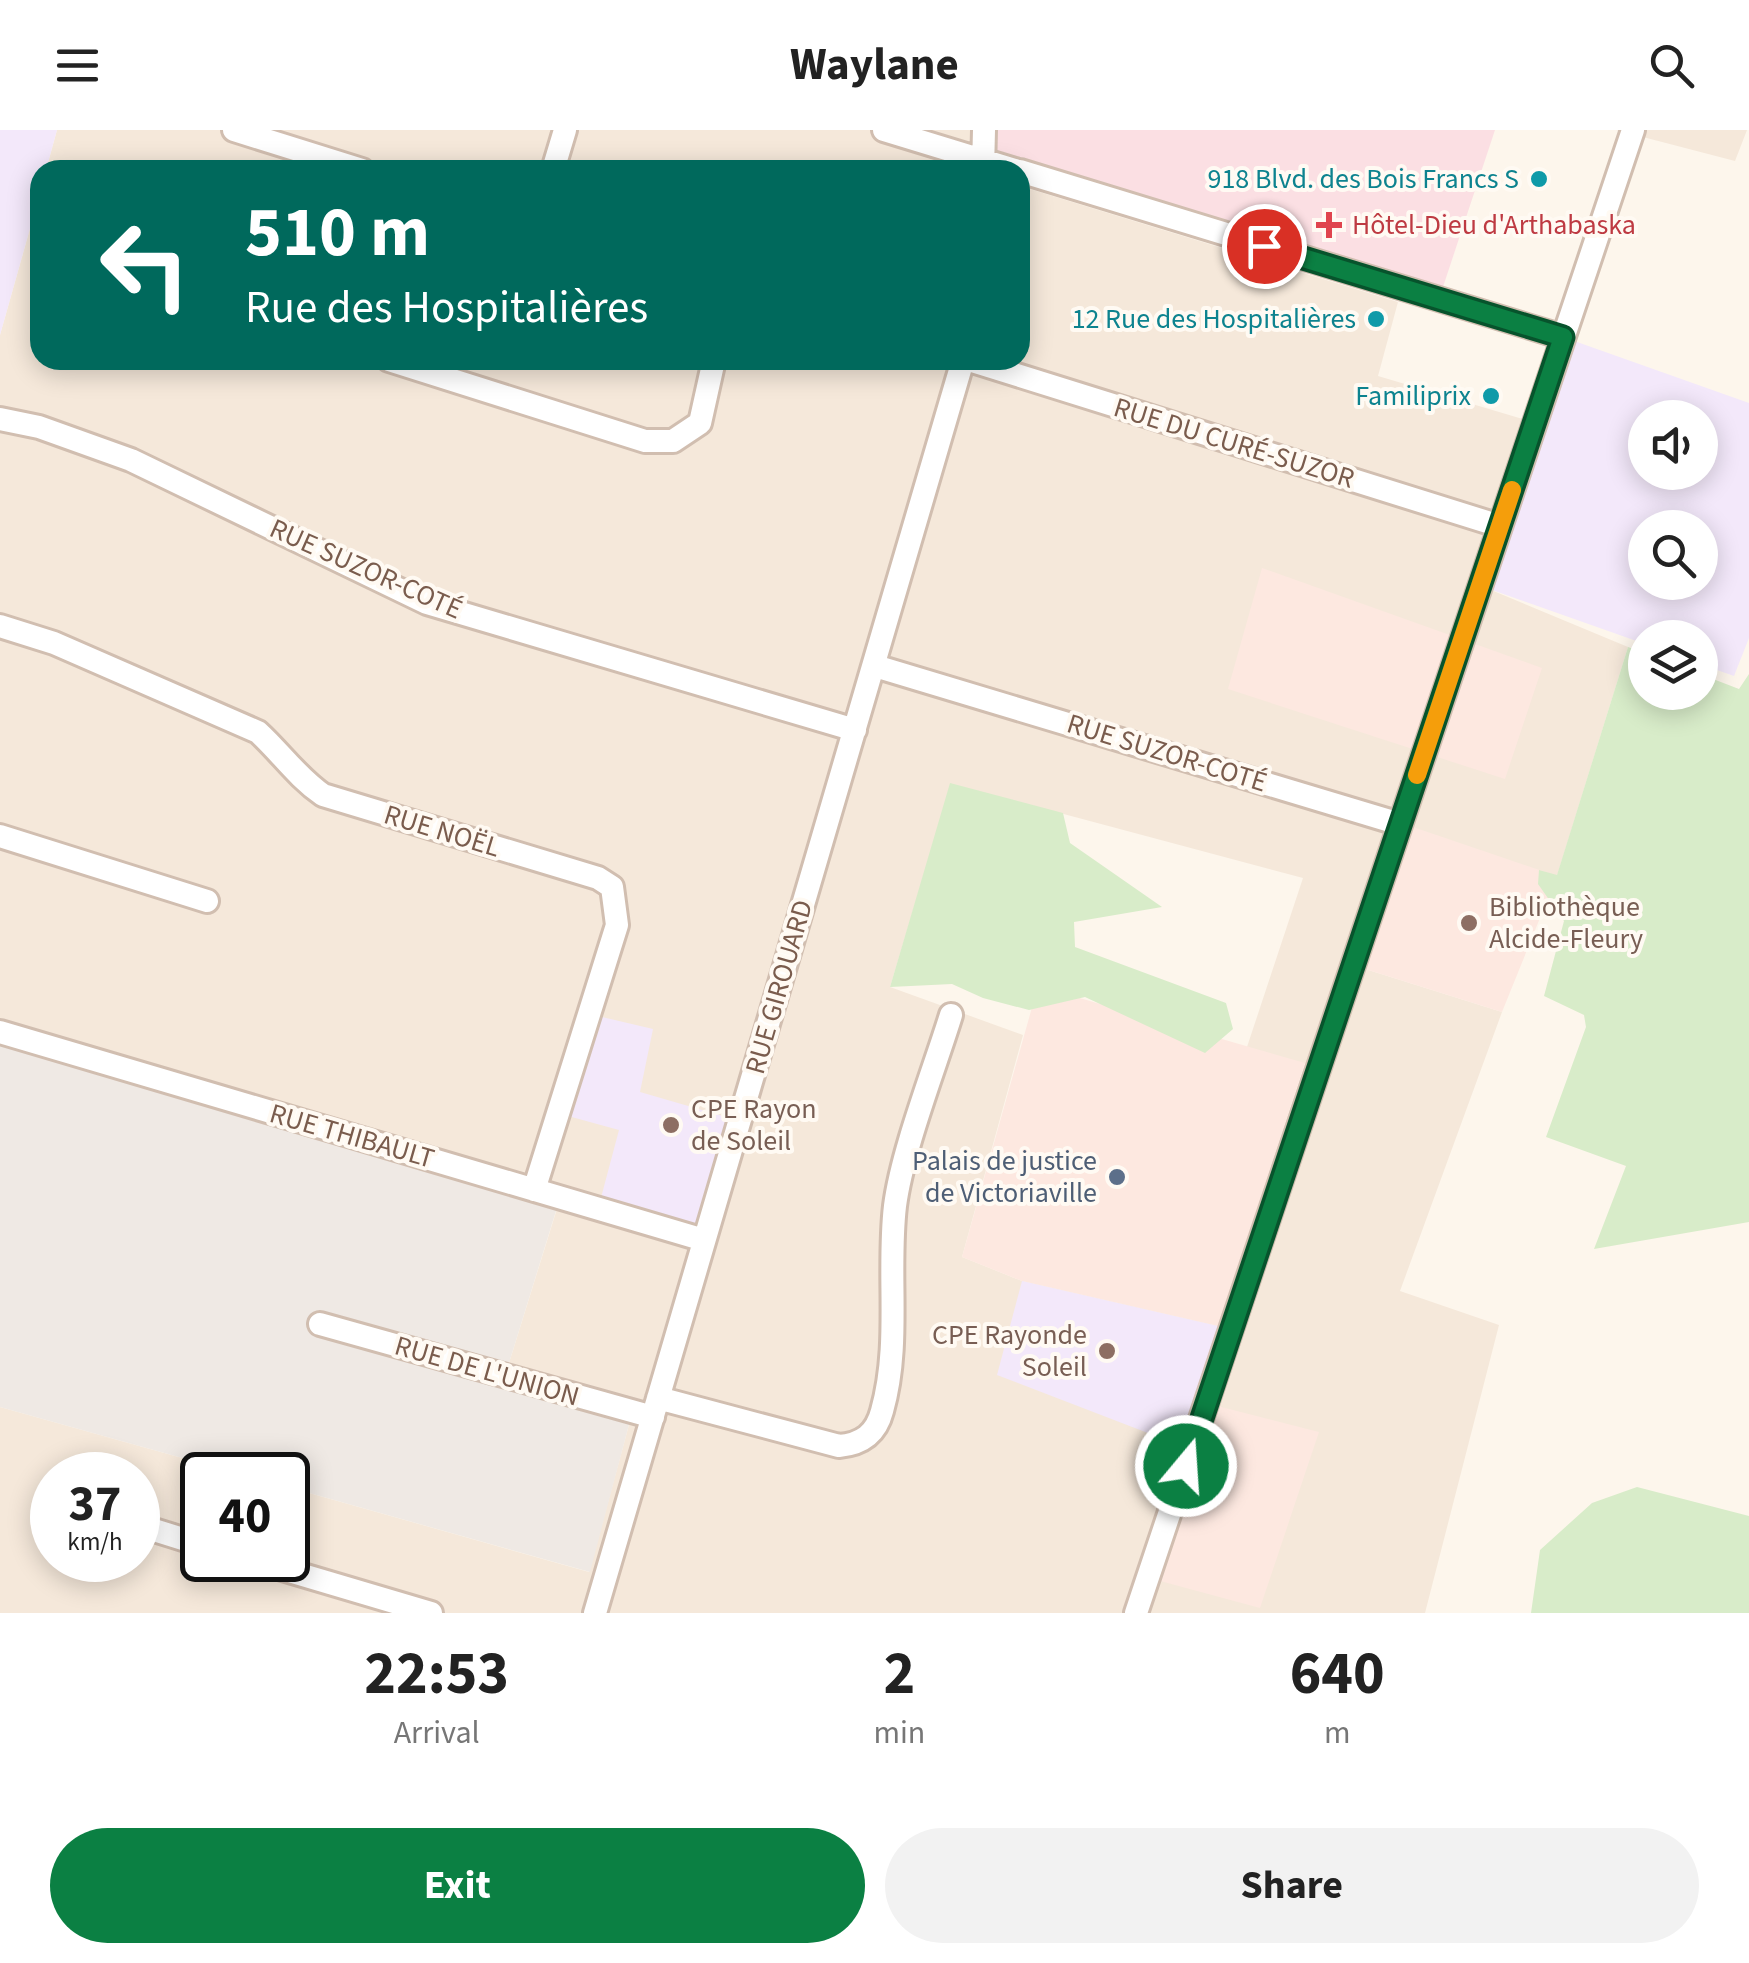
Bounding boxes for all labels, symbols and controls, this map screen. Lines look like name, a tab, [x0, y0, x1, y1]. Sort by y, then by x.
text: Waylane	[790, 33, 959, 97]
icon: menu	[50, 38, 105, 93]
icon: search	[1644, 38, 1699, 93]
place label: 918 Blvd. des Bois Francs S	[1208, 159, 1519, 199]
marker: 918 Blvd. des Bois Francs S	[1528, 168, 1550, 190]
text: 510 m	[245, 183, 430, 283]
icon: left	[80, 200, 210, 330]
pin	[1222, 204, 1307, 289]
place label: Hôtel-Dieu d'Arthabaska	[1352, 205, 1636, 245]
marker: Hôtel-Dieu d'Arthabaska	[1316, 212, 1342, 238]
icon: arrive	[1237, 219, 1292, 274]
text: Rue des Hospitalières	[245, 276, 648, 340]
place label: 12 Rue des Hospitalières	[1072, 299, 1356, 339]
marker: 12 Rue des Hospitalières	[1365, 308, 1387, 330]
place label: Familiprix	[1355, 376, 1472, 416]
marker: Familiprix	[1480, 385, 1502, 407]
street label: RUE DU CURÉ-SUZOR	[1109, 387, 1359, 499]
map controls	[1628, 400, 1718, 710]
button: sound	[1628, 400, 1718, 490]
street label: RUE SUZOR-COTÉ	[263, 509, 469, 629]
button: search	[1628, 510, 1718, 600]
button: layers	[1628, 620, 1718, 710]
street label: RUE SUZOR-COTÉ	[1062, 704, 1272, 802]
street label: RUE NOËL	[379, 794, 505, 868]
place label: Bibliothèque Alcide-Fleury	[1489, 887, 1643, 959]
street label: RUE GIROUARD	[735, 895, 823, 1079]
marker: Bibliothèque Alcide-Fleury	[1458, 912, 1480, 934]
place label: CPE Rayon de Soleil	[691, 1089, 817, 1161]
street label: RUE THIBAULT	[265, 1093, 439, 1179]
marker: CPE Rayon de Soleil	[660, 1114, 682, 1136]
place label: Palais de justice de Victoriaville	[912, 1141, 1097, 1213]
marker: Palais de justice de Victoriaville	[1106, 1166, 1128, 1188]
place label: CPE Rayonde Soleil	[932, 1315, 1087, 1387]
street label: RUE DE L'UNION	[390, 1326, 584, 1416]
marker: CPE Rayonde Soleil	[1096, 1340, 1118, 1362]
position arrow	[1134, 1414, 1238, 1518]
speed limit sign: 40	[180, 1452, 310, 1582]
text: 37	[69, 1469, 121, 1540]
text: km/h	[67, 1524, 123, 1560]
text: 22:53	[364, 1632, 509, 1717]
text: 2	[884, 1632, 915, 1717]
text: 640	[1290, 1632, 1385, 1717]
text: Arrival	[394, 1710, 480, 1756]
text: min	[873, 1710, 925, 1756]
text: m	[1324, 1710, 1350, 1756]
button: Exit	[50, 1828, 865, 1943]
button: Share	[885, 1828, 1699, 1943]

